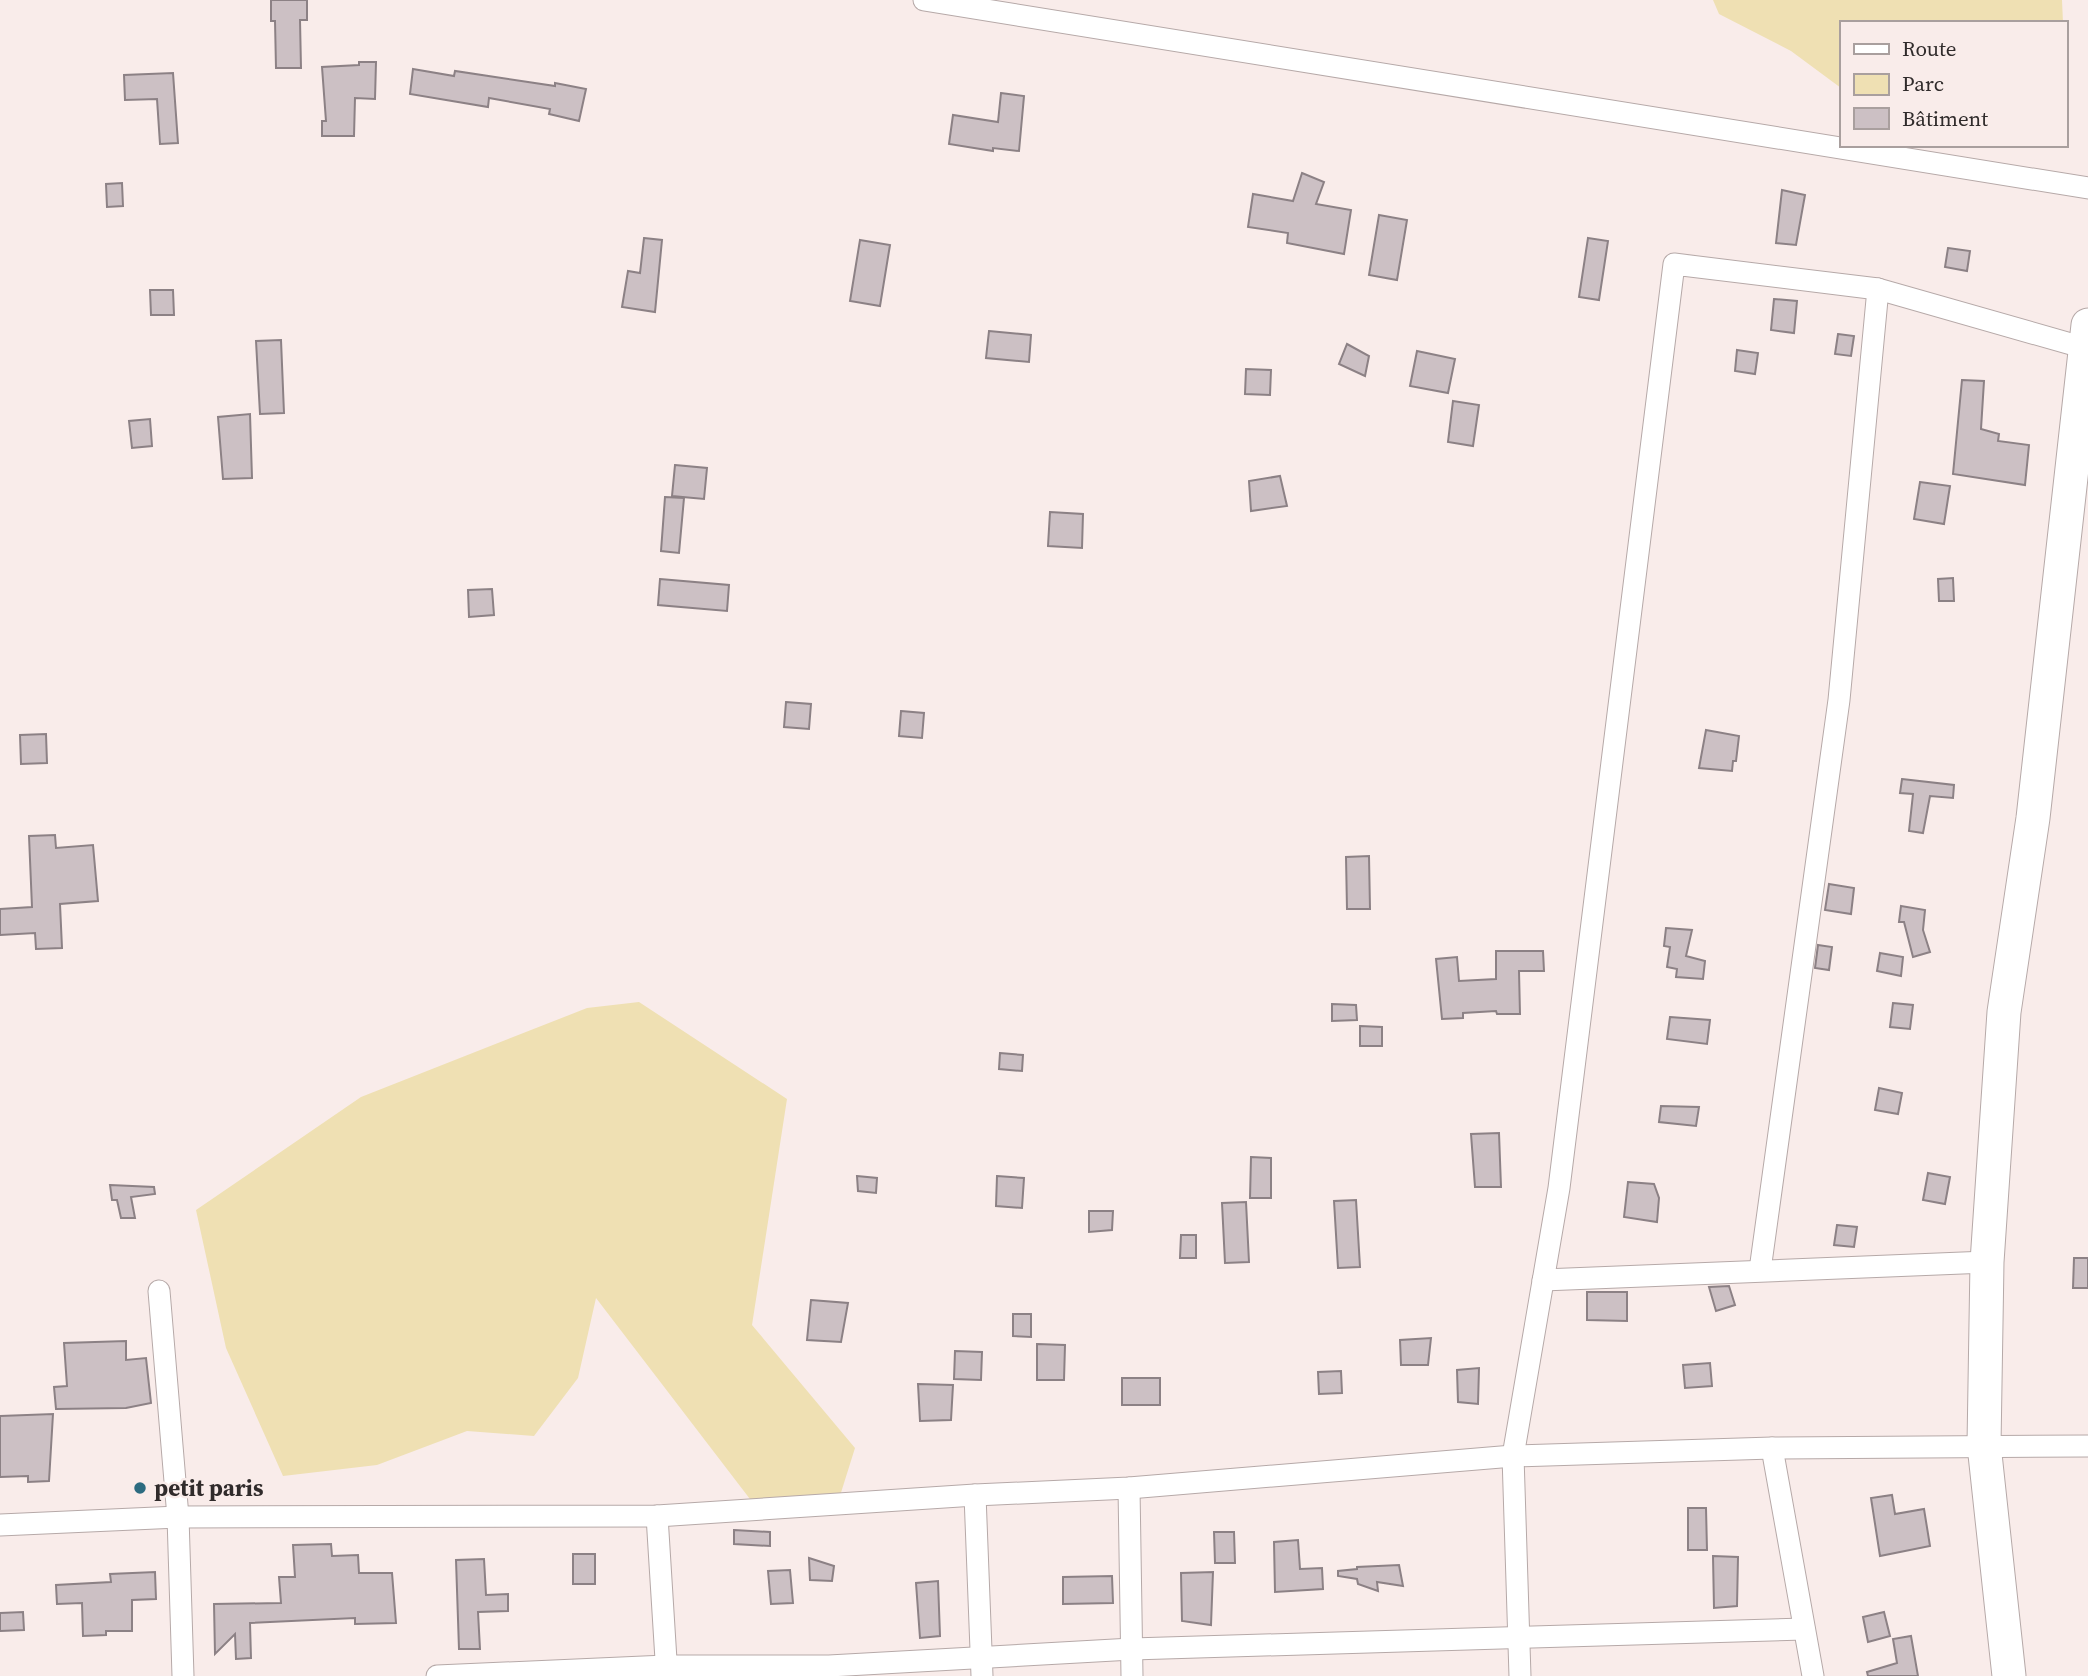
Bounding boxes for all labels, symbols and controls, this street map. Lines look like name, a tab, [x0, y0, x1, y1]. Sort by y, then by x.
legend	[1840, 21, 2067, 147]
text: Route	[1902, 34, 1957, 63]
text: Parc	[1902, 69, 1944, 98]
text: Bâtiment	[1902, 104, 1988, 133]
place label: petit paris	[154, 1472, 263, 1504]
marker: petit paris	[132, 1480, 148, 1496]

